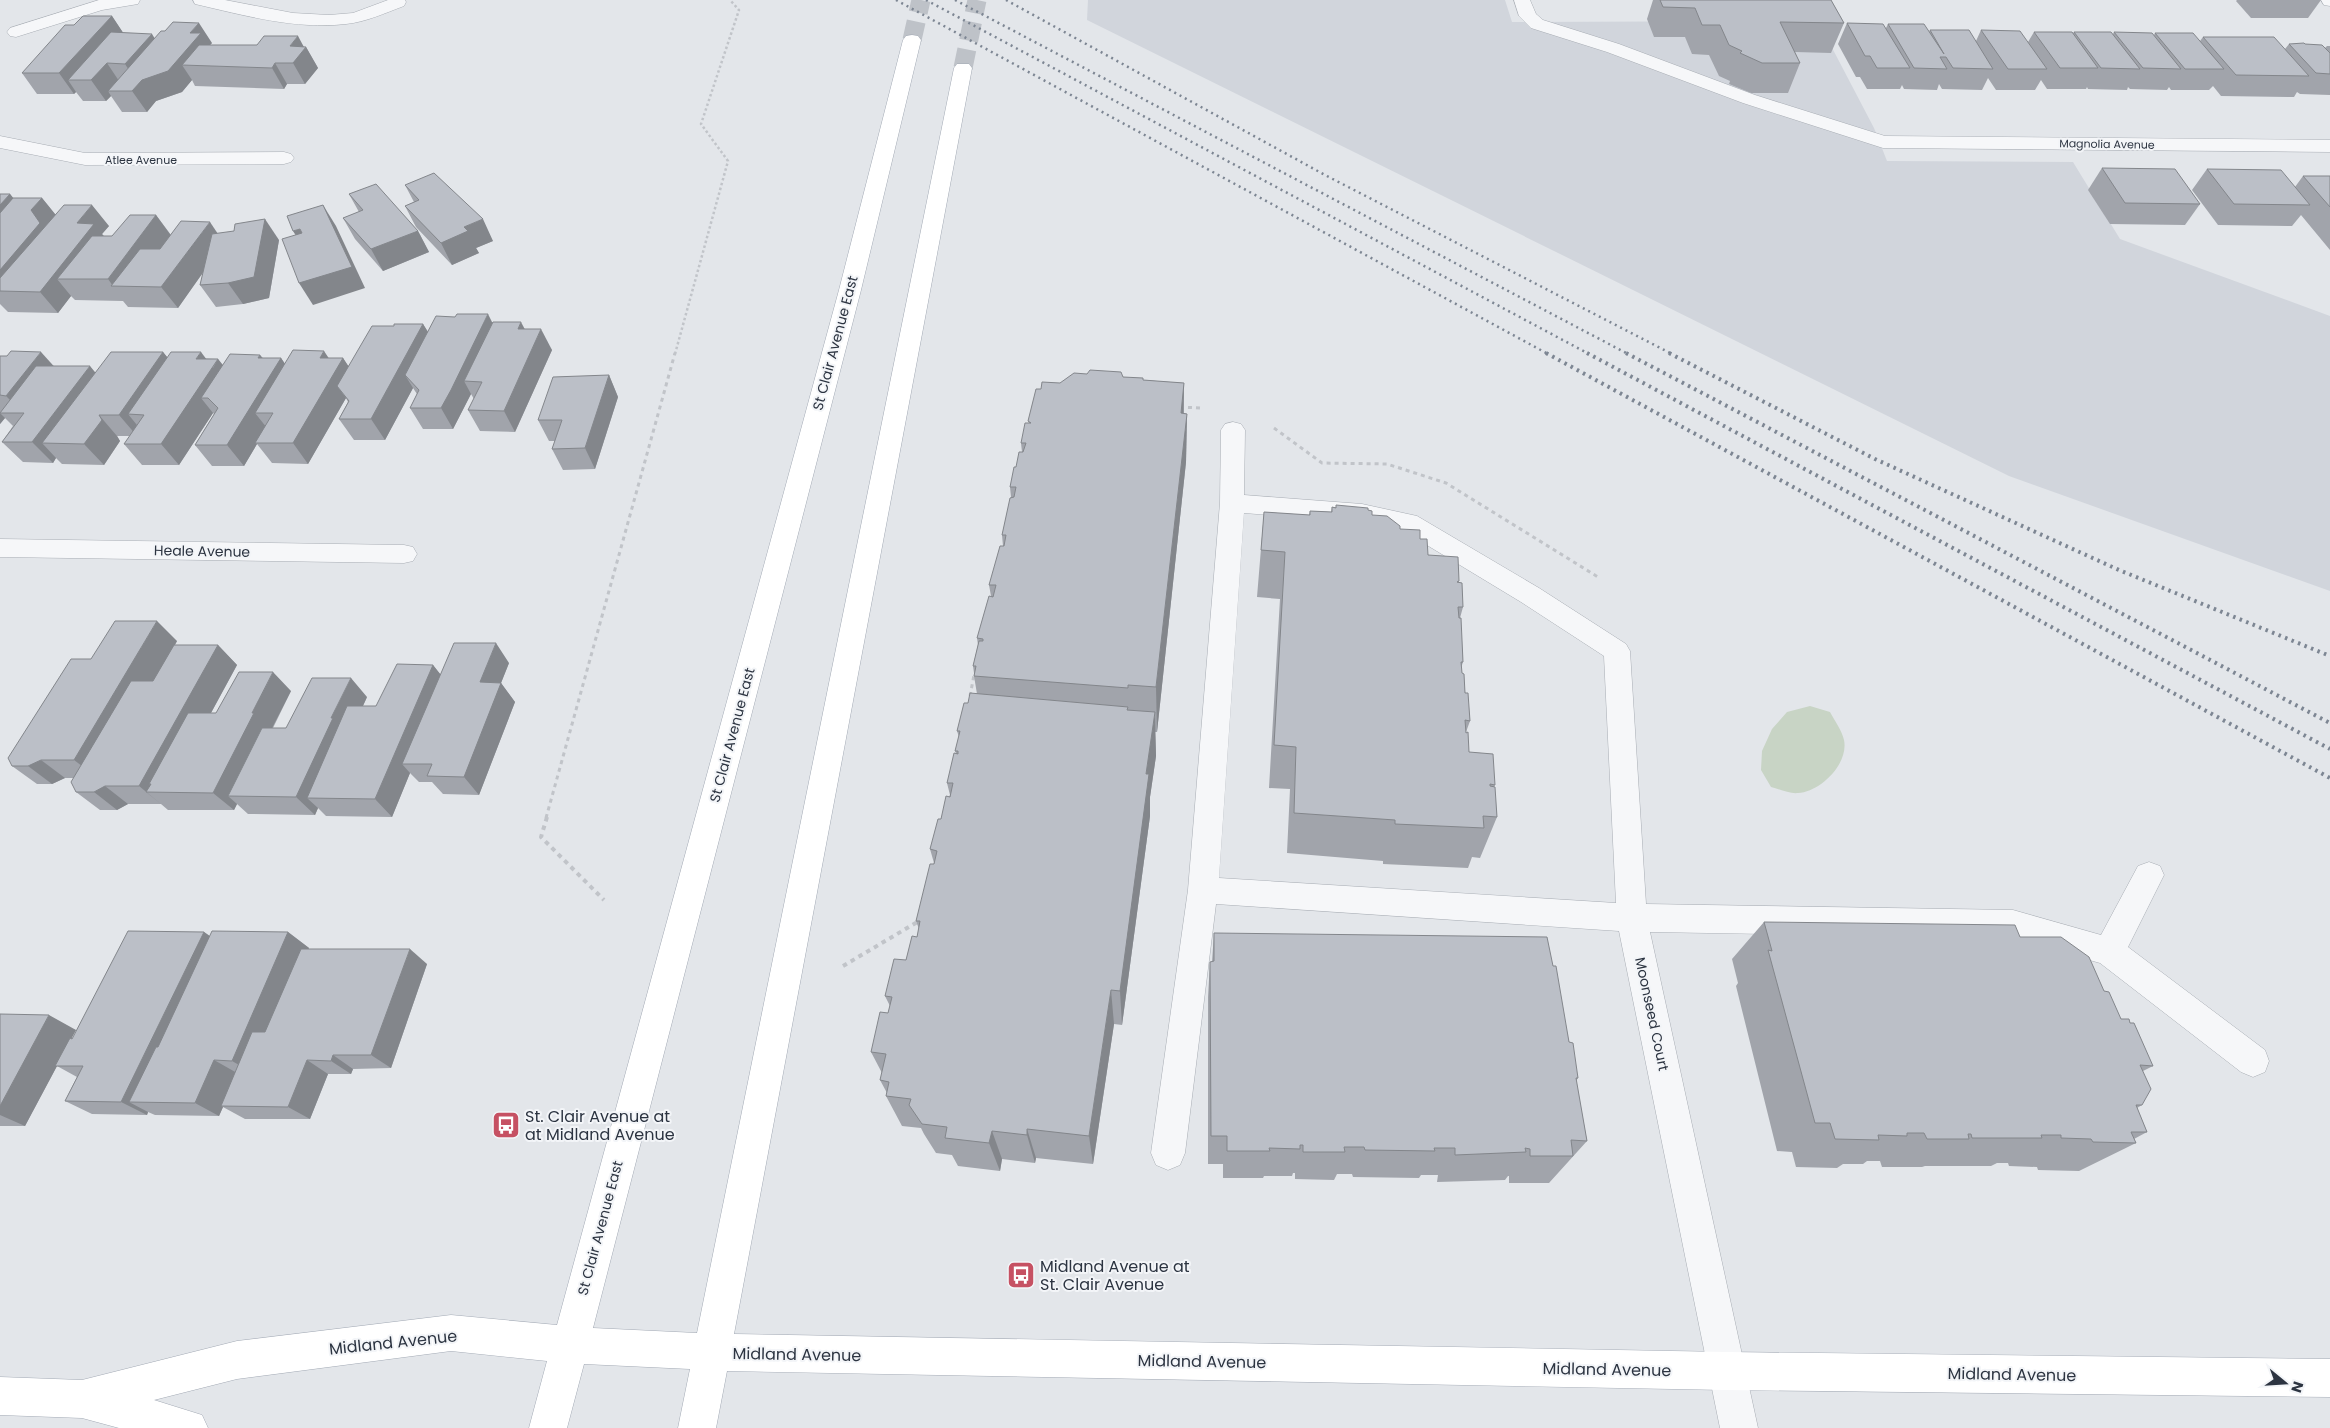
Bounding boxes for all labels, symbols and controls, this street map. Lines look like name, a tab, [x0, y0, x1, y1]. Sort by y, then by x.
street label: Magnolia Avenue	[2059, 135, 2155, 153]
street label: Atlee Avenue	[105, 152, 177, 168]
street label: St Clair Avenue East	[807, 274, 863, 412]
street label: Heale Avenue	[154, 540, 251, 562]
street label: St Clair Avenue East	[704, 666, 760, 804]
street label: Moonseed Court	[1630, 955, 1674, 1073]
place label: St. Clair Avenue at at Midland Avenue	[525, 1105, 675, 1146]
bus stop icon: St. Clair Avenue at at Midland Avenue	[491, 1110, 521, 1140]
street label: St Clair Avenue East	[572, 1159, 628, 1297]
place label: Midland Avenue at St. Clair Avenue	[1040, 1255, 1190, 1296]
bus stop icon: Midland Avenue at St. Clair Avenue	[1006, 1260, 1036, 1290]
street label: Midland Avenue	[328, 1324, 458, 1361]
street label: Midland Avenue	[732, 1342, 862, 1367]
street label: Midland Avenue	[1137, 1349, 1267, 1374]
street label: Midland Avenue	[1542, 1357, 1672, 1382]
north arrow	[2260, 1358, 2310, 1408]
street label: Midland Avenue	[1947, 1362, 2077, 1387]
text: N	[2286, 1379, 2309, 1395]

